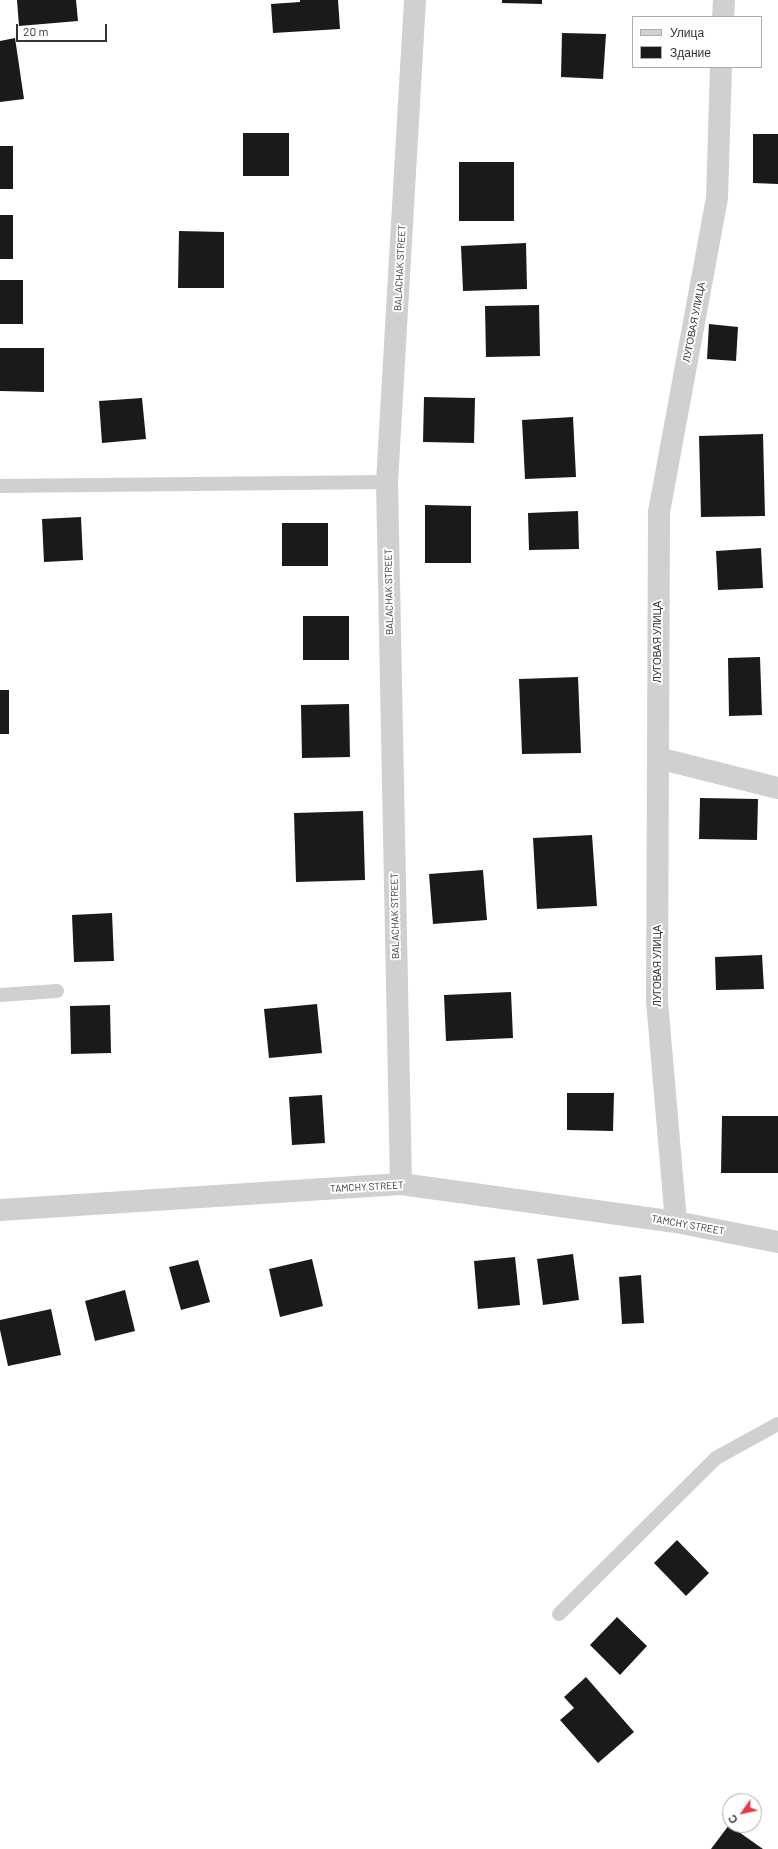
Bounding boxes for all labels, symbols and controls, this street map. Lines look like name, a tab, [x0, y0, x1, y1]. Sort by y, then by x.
scale bar	[18, 16, 109, 42]
legend	[632, 16, 762, 68]
text: 20 m	[23, 24, 49, 38]
text: Улица	[670, 25, 704, 39]
text: Здание	[670, 45, 711, 59]
street label: BALACHAK STREET	[392, 225, 408, 311]
street label: ЛУГОВАЯ УЛИЦА	[680, 281, 708, 363]
street label: BALACHAK STREET	[382, 549, 396, 635]
street label: ЛУГОВАЯ УЛИЦА	[652, 601, 664, 683]
street label: BALACHAK STREET	[388, 873, 402, 959]
street label: ЛУГОВАЯ УЛИЦА	[652, 925, 664, 1007]
street label: TAMCHY STREET	[330, 1179, 404, 1195]
street label: TAMCHY STREET	[651, 1213, 725, 1237]
north arrow	[722, 1793, 762, 1833]
text: С	[725, 1813, 740, 1826]

